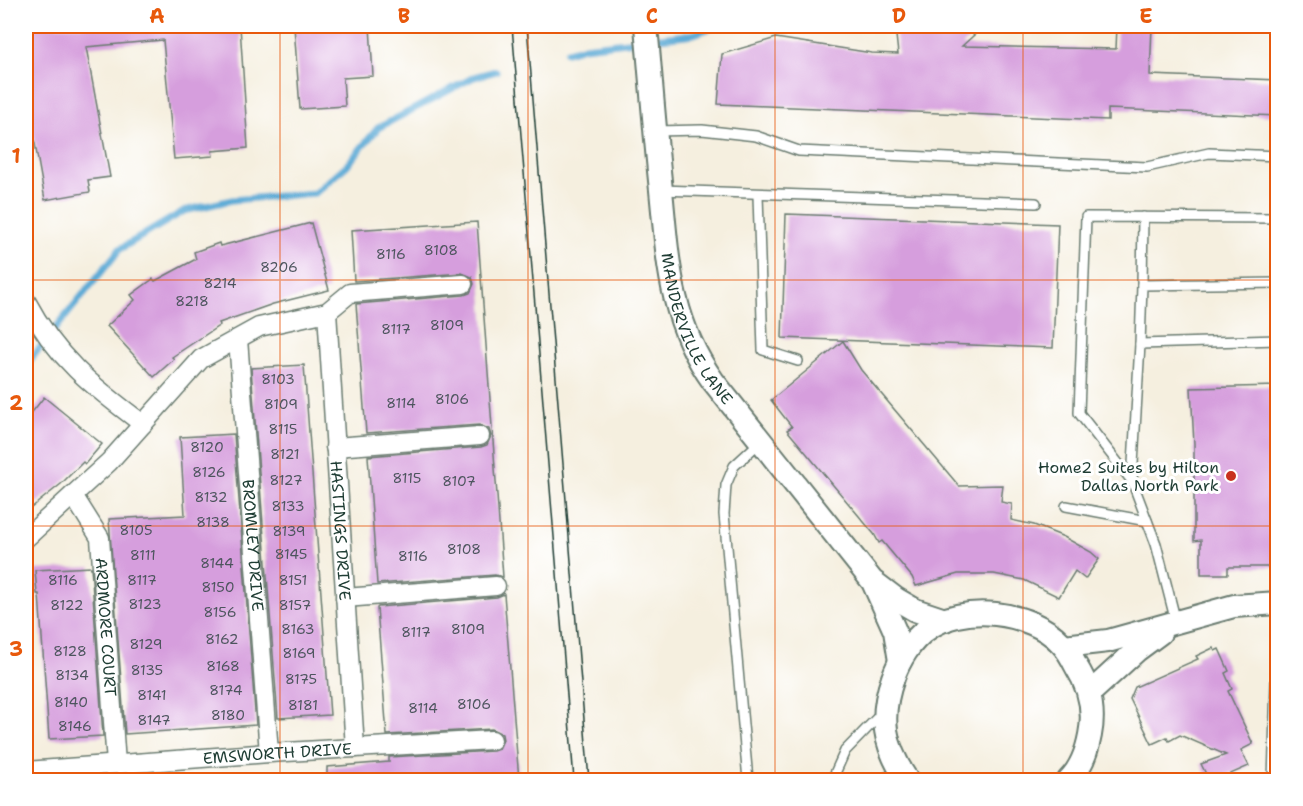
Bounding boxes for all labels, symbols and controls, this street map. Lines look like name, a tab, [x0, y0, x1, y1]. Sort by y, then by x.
text: A	[149, 3, 165, 29]
text: B	[398, 3, 410, 29]
text: C	[646, 3, 658, 29]
text: D	[892, 3, 906, 29]
text: E	[1139, 3, 1153, 29]
text: 1	[11, 143, 21, 169]
house number: 8108	[424, 241, 458, 259]
house number: 8116	[376, 245, 406, 263]
street label: MANDERVILLE LANE	[657, 251, 738, 409]
house number: 8206	[260, 258, 298, 276]
house number: 8214	[203, 274, 237, 292]
house number: 8218	[175, 292, 209, 310]
house number: 8109	[430, 316, 464, 334]
house number: 8117	[381, 320, 411, 338]
house number: 8103	[261, 370, 295, 388]
text: 2	[9, 390, 23, 416]
house number: 8106	[435, 390, 469, 408]
house number: 8114	[386, 394, 416, 412]
house number: 8109	[264, 395, 298, 413]
house number: 8115	[269, 420, 297, 438]
house number: 8120	[190, 438, 224, 456]
house number: 8121	[270, 445, 300, 463]
place label: Home2 Suites by Hilton Dallas North Park	[1038, 457, 1219, 496]
street label: HASTINGS DRIVE	[326, 460, 356, 601]
house number: 8126	[192, 463, 226, 481]
house number: 8115	[393, 469, 421, 487]
marker: Home2 Suites by Hilton Dallas North Park	[1224, 469, 1238, 483]
house number: 8127	[270, 471, 302, 489]
house number: 8107	[442, 472, 476, 490]
street label: BROMLEY DRIVE	[238, 479, 269, 612]
house number: 8132	[194, 488, 228, 506]
house number: 8133	[271, 497, 305, 515]
house number: 8138	[196, 513, 230, 531]
house number: 8105	[120, 521, 152, 539]
house number: 8139	[272, 522, 306, 540]
house number: 8108	[447, 540, 481, 558]
house number: 8145	[275, 545, 307, 563]
house number: 8111	[130, 546, 156, 564]
house number: 8116	[398, 547, 428, 565]
house number: 8144	[200, 554, 234, 572]
street label: ARDMORE COURT	[91, 557, 122, 697]
house number: 8116	[48, 571, 78, 589]
house number: 8117	[127, 571, 157, 589]
house number: 8151	[279, 571, 307, 589]
house number: 8150	[201, 578, 235, 596]
house number: 8123	[128, 595, 162, 613]
house number: 8122	[50, 596, 84, 614]
house number: 8157	[279, 596, 311, 614]
house number: 8156	[203, 603, 237, 621]
house number: 8163	[281, 620, 315, 638]
house number: 8109	[451, 620, 485, 638]
house number: 8117	[401, 623, 431, 641]
house number: 8162	[205, 630, 239, 648]
house number: 8129	[129, 635, 163, 653]
text: 3	[9, 636, 23, 662]
house number: 8128	[53, 642, 87, 660]
house number: 8169	[282, 644, 316, 662]
house number: 8168	[206, 657, 240, 675]
house number: 8135	[131, 661, 163, 679]
house number: 8134	[55, 666, 89, 684]
house number: 8175	[285, 670, 317, 688]
house number: 8174	[209, 681, 243, 699]
house number: 8141	[137, 686, 167, 704]
house number: 8140	[54, 693, 88, 711]
house number: 8106	[457, 695, 491, 713]
house number: 8181	[288, 696, 318, 714]
house number: 8114	[408, 699, 438, 717]
house number: 8180	[211, 706, 245, 724]
house number: 8147	[137, 711, 171, 729]
house number: 8146	[58, 717, 92, 735]
street label: EMSWORTH DRIVE	[202, 738, 352, 768]

